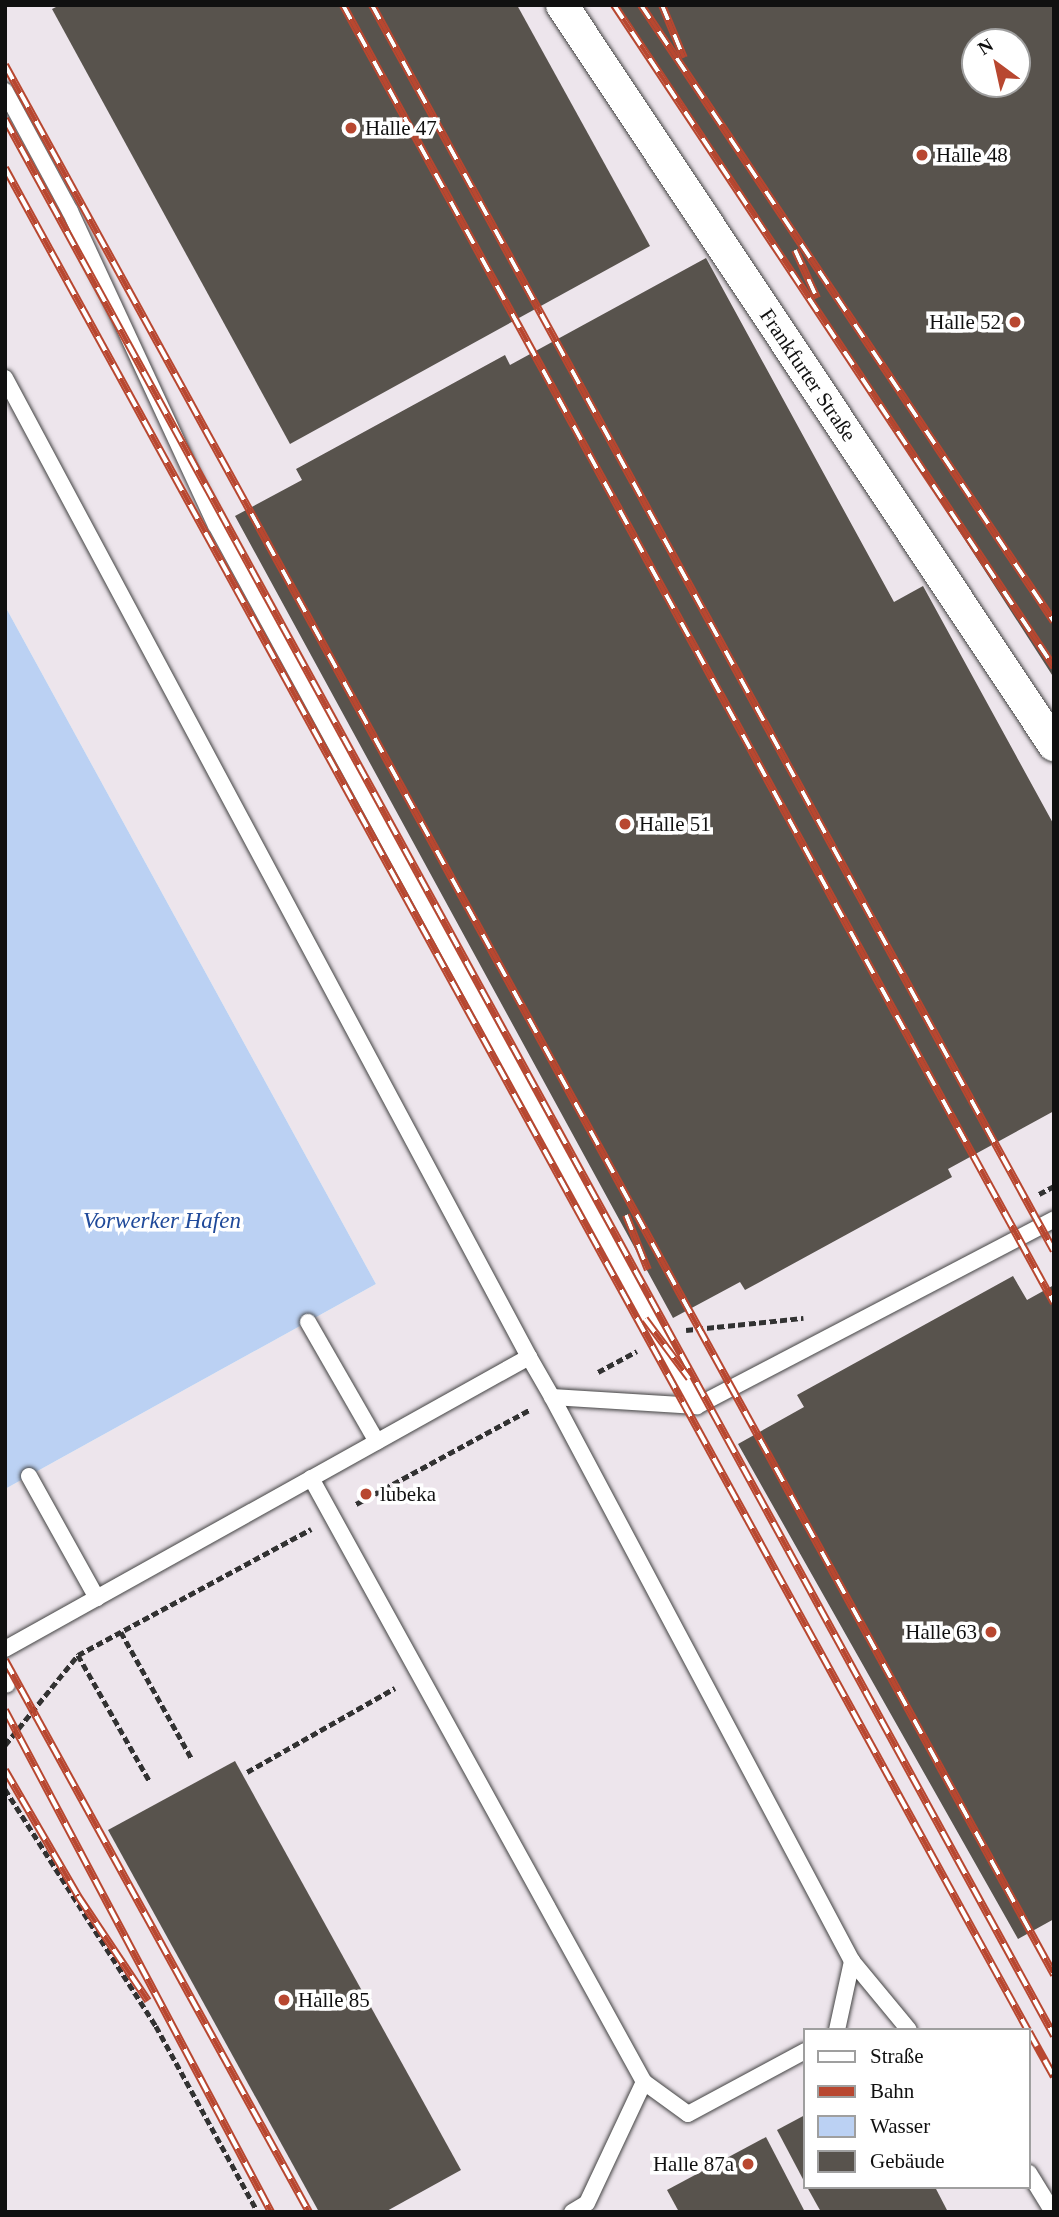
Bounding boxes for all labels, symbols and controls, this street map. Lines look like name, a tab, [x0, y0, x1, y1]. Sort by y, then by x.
north arrow	[961, 28, 1031, 98]
text: N	[974, 34, 997, 59]
place label: Halle 47	[365, 115, 437, 141]
marker: Halle 47	[343, 120, 359, 136]
place label: Halle 48	[936, 142, 1008, 168]
marker: Halle 48	[914, 147, 930, 163]
street label: Frankfurter Straße	[754, 304, 862, 446]
place label: Halle 52	[929, 309, 1001, 335]
marker: Halle 52	[1007, 314, 1023, 330]
place label: Halle 51	[639, 811, 711, 837]
marker: Halle 51	[617, 816, 633, 832]
water label: Vorwerker Hafen	[83, 1207, 241, 1235]
place label: lubeka	[380, 1481, 436, 1507]
marker: lubeka	[358, 1486, 374, 1502]
place label: Halle 63	[905, 1619, 977, 1645]
marker: Halle 63	[983, 1624, 999, 1640]
place label: Halle 85	[298, 1987, 370, 2013]
marker: Halle 85	[276, 1992, 292, 2008]
legend	[804, 2028, 1031, 2189]
text: Straße	[870, 2044, 924, 2068]
text: Bahn	[870, 2079, 914, 2103]
text: Wasser	[870, 2114, 930, 2138]
text: Gebäude	[870, 2149, 945, 2173]
place label: Halle 87a	[653, 2151, 734, 2177]
marker: Halle 87a	[740, 2156, 756, 2172]

